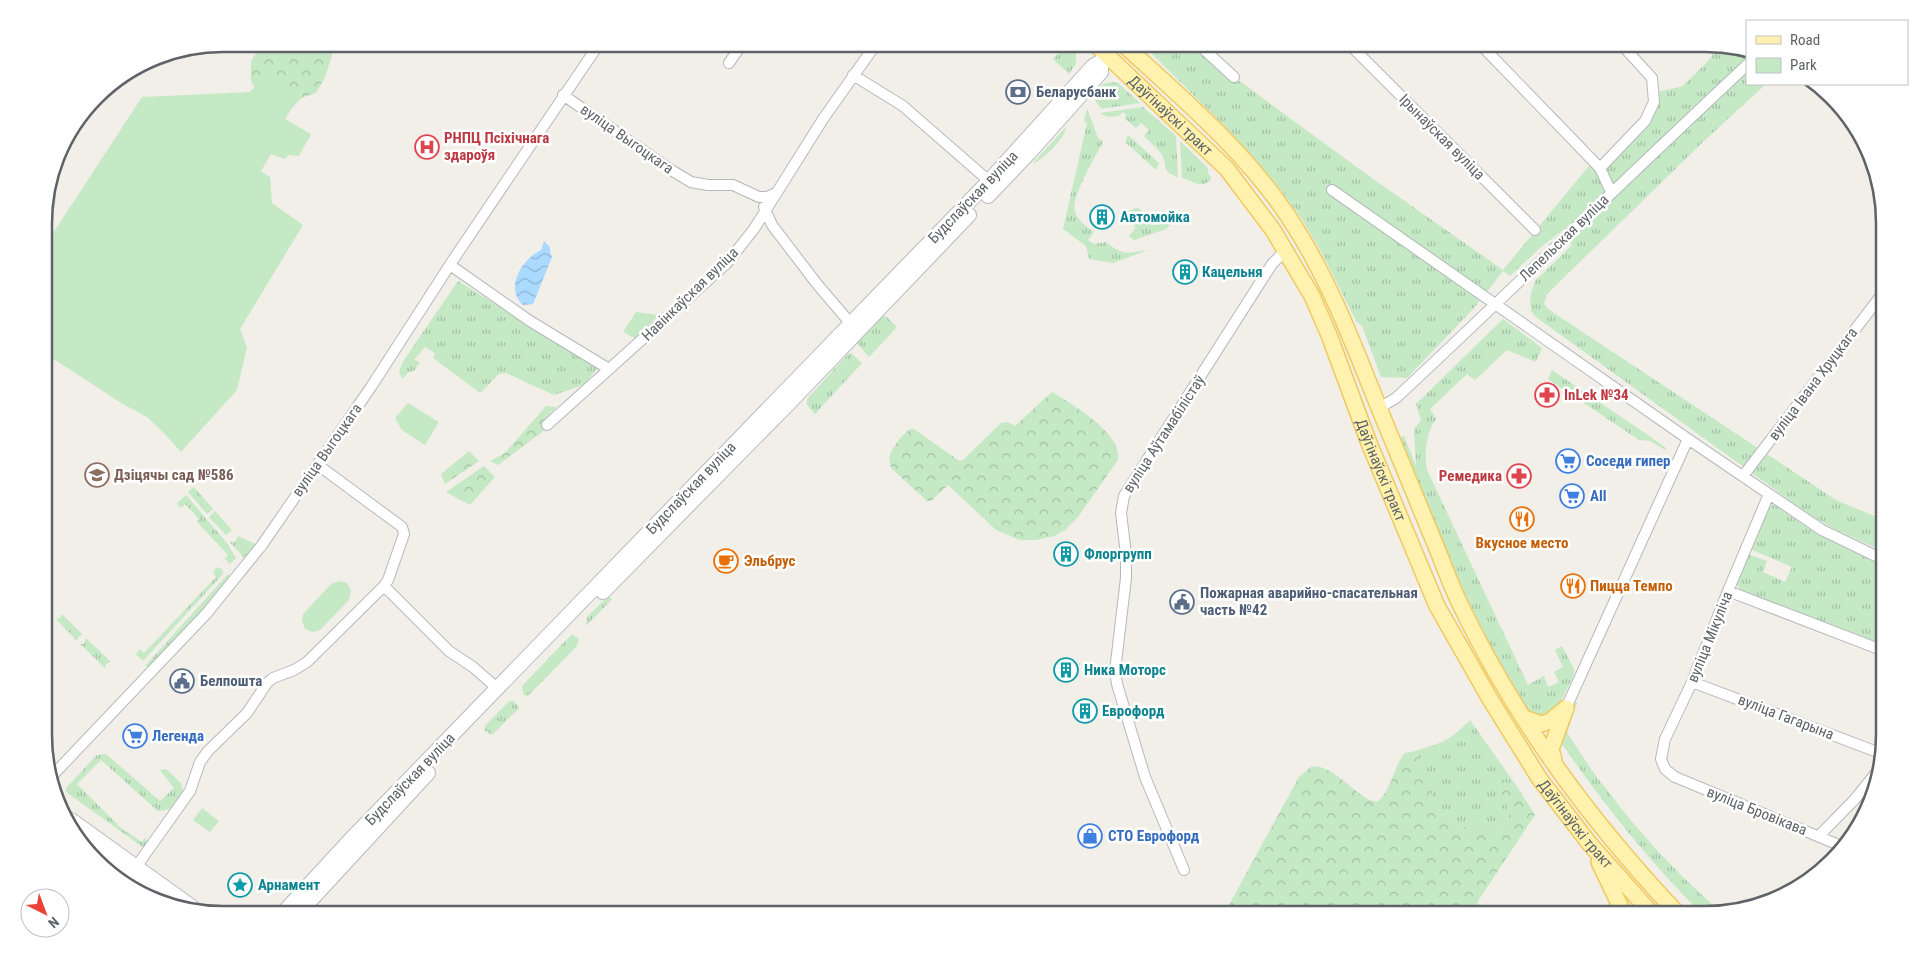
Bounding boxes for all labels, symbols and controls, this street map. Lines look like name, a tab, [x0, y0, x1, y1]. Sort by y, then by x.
legend	[1746, 20, 1908, 85]
text: Road	[1790, 31, 1820, 49]
text: Park	[1790, 56, 1817, 74]
street label: Даўгінаўскі тракт	[1125, 72, 1216, 159]
bank icon: Беларусбанк	[1005, 79, 1031, 105]
place label: Беларусбанк	[1036, 83, 1117, 101]
street label: Ірынаўская вуліца	[1395, 90, 1489, 184]
street label: вуліца Выгоцкага	[577, 100, 677, 178]
place label: РНПЦ Псіхічнага здароўя	[444, 129, 549, 164]
hospital icon: РНПЦ Псіхічнага здароўя	[414, 134, 440, 160]
street label: Будслаўская вуліца	[924, 147, 1022, 247]
street label: Лепельская вуліца	[1516, 191, 1612, 285]
building icon: Автомойка	[1089, 204, 1115, 230]
place label: Автомойка	[1120, 208, 1190, 226]
street label: Навінкаўская вуліца	[638, 243, 742, 345]
building icon: Кацельня	[1172, 259, 1198, 285]
place label: Кацельня	[1202, 263, 1263, 281]
street label: вуліца Івана Хруцкага	[1765, 324, 1861, 444]
street label: вуліца Аўтамабілістаў	[1119, 372, 1209, 496]
pharmacy icon: InLek №34	[1534, 382, 1560, 408]
place label: InLek №34	[1564, 386, 1629, 404]
street label: вуліца Выгоцкага	[288, 400, 366, 500]
street label: Даўгінаўскі тракт	[1352, 416, 1410, 524]
street label: Будслаўская вуліца	[642, 438, 740, 538]
supermarket icon: Соседи гипер	[1555, 448, 1581, 474]
place label: Соседи гипер	[1586, 452, 1671, 470]
school or university icon: Дзіцячы сад №586	[84, 462, 110, 488]
pharmacy icon: Ремедика	[1506, 463, 1532, 489]
place label: Дзіцячы сад №586	[114, 466, 234, 484]
place label: Ремедика	[1439, 467, 1502, 485]
supermarket icon: All	[1559, 483, 1585, 509]
place label: All	[1590, 487, 1607, 505]
restaurant icon: Вкусное место	[1509, 506, 1535, 532]
place label: Вкусное место	[1475, 534, 1569, 552]
building icon: Флоргрупп	[1053, 541, 1079, 567]
place label: Флоргрупп	[1084, 545, 1152, 563]
cafe icon: Эльбрус	[713, 548, 739, 574]
place label: Эльбрус	[744, 552, 796, 570]
restaurant icon: Пицца Темпо	[1560, 573, 1586, 599]
place label: Пицца Темпо	[1590, 577, 1673, 595]
place label: Пожарная аварийно-спасательная часть №42	[1200, 584, 1418, 619]
public building icon: Пожарная аварийно-спасательная часть №42	[1169, 589, 1195, 615]
street label: вуліца Мікуліча	[1684, 589, 1736, 685]
building icon: Ника Моторс	[1053, 657, 1079, 683]
place label: Ника Моторс	[1084, 661, 1166, 679]
public building icon: Белпошта	[169, 668, 195, 694]
place label: Белпошта	[200, 672, 262, 690]
street label: вуліца Гагарына	[1736, 690, 1836, 744]
building icon: Еврофорд	[1072, 698, 1098, 724]
place label: Еврофорд	[1102, 702, 1165, 720]
supermarket icon: Легенда	[122, 723, 148, 749]
place label: Легенда	[152, 727, 204, 745]
street label: Будслаўская вуліца	[361, 729, 459, 829]
street label: Даўгінаўскі тракт	[1535, 776, 1616, 872]
street label: вуліца Бровікава	[1704, 783, 1810, 839]
shop icon: СТО Еврофорд	[1077, 823, 1103, 849]
place label: СТО Еврофорд	[1108, 827, 1200, 845]
place icon: Арнамент	[227, 872, 253, 898]
place label: Арнамент	[258, 876, 320, 894]
north arrow	[20, 888, 70, 938]
text: N	[45, 914, 62, 931]

